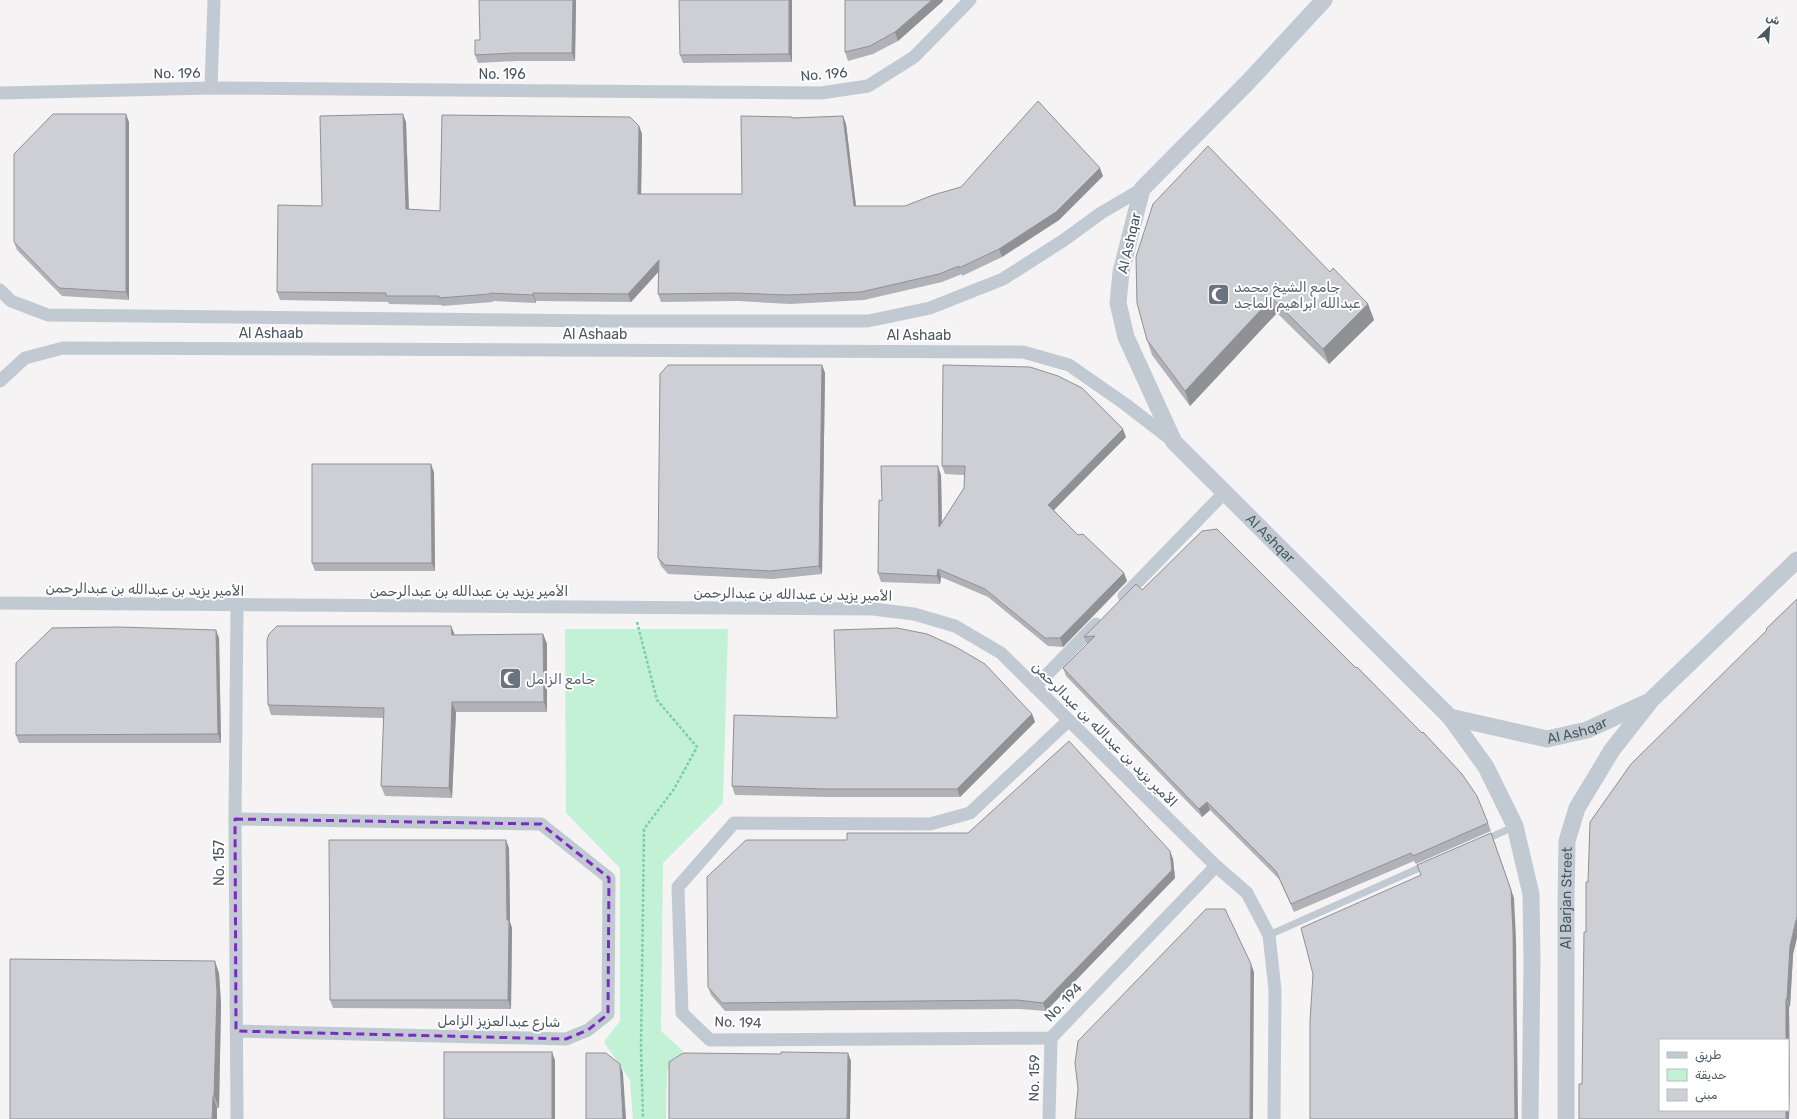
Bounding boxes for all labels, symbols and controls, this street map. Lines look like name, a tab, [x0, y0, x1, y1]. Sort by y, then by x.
north arrow	[1749, 8, 1789, 48]
text: ش	[1764, 11, 1782, 28]
street label: No. 196	[800, 64, 848, 85]
street label: No. 196	[153, 65, 201, 82]
street label: No. 196	[478, 66, 526, 83]
street label: Al Ashqar	[1114, 210, 1145, 275]
place label: جامع الشيخ محمد عبدالله ابراهيم الماجد	[1234, 279, 1361, 312]
mosque icon: جامع الشيخ محمد عبدالله ابراهيم الماجد	[1205, 282, 1231, 308]
street label: Al Ashaab	[239, 325, 303, 342]
street label: Al Ashaab	[563, 326, 627, 343]
street label: Al Ashaab	[887, 327, 951, 344]
street label: Al Ashqar	[1242, 511, 1299, 567]
street label: الأمير يزيد بن عبدالله بن عبدالرحمن	[46, 579, 244, 600]
street label: الأمير يزيد بن عبدالله بن عبدالرحمن	[370, 583, 568, 600]
street label: الأمير يزيد بن عبدالله بن عبدالرحمن	[694, 584, 892, 605]
street label: الأمير يزيد بن عبدالله بن عبدالرحمن	[1028, 658, 1181, 811]
mosque icon: جامع الزامل	[498, 666, 524, 692]
place label: جامع الزامل	[526, 671, 595, 690]
street label: Al Ashqar	[1545, 713, 1611, 748]
street label: No. 157	[211, 840, 228, 886]
street label: Al Barjan Street	[1558, 846, 1576, 949]
street label: No. 194	[1041, 979, 1086, 1025]
street label: شارع عبدالعزيز الزامل	[437, 1012, 560, 1033]
street label: No. 194	[714, 1013, 762, 1032]
legend	[1659, 1039, 1789, 1111]
text: طريق	[1695, 1048, 1721, 1063]
street label: No. 159	[1026, 1054, 1043, 1102]
text: حديقة	[1695, 1068, 1727, 1082]
text: مبنى	[1695, 1088, 1718, 1103]

